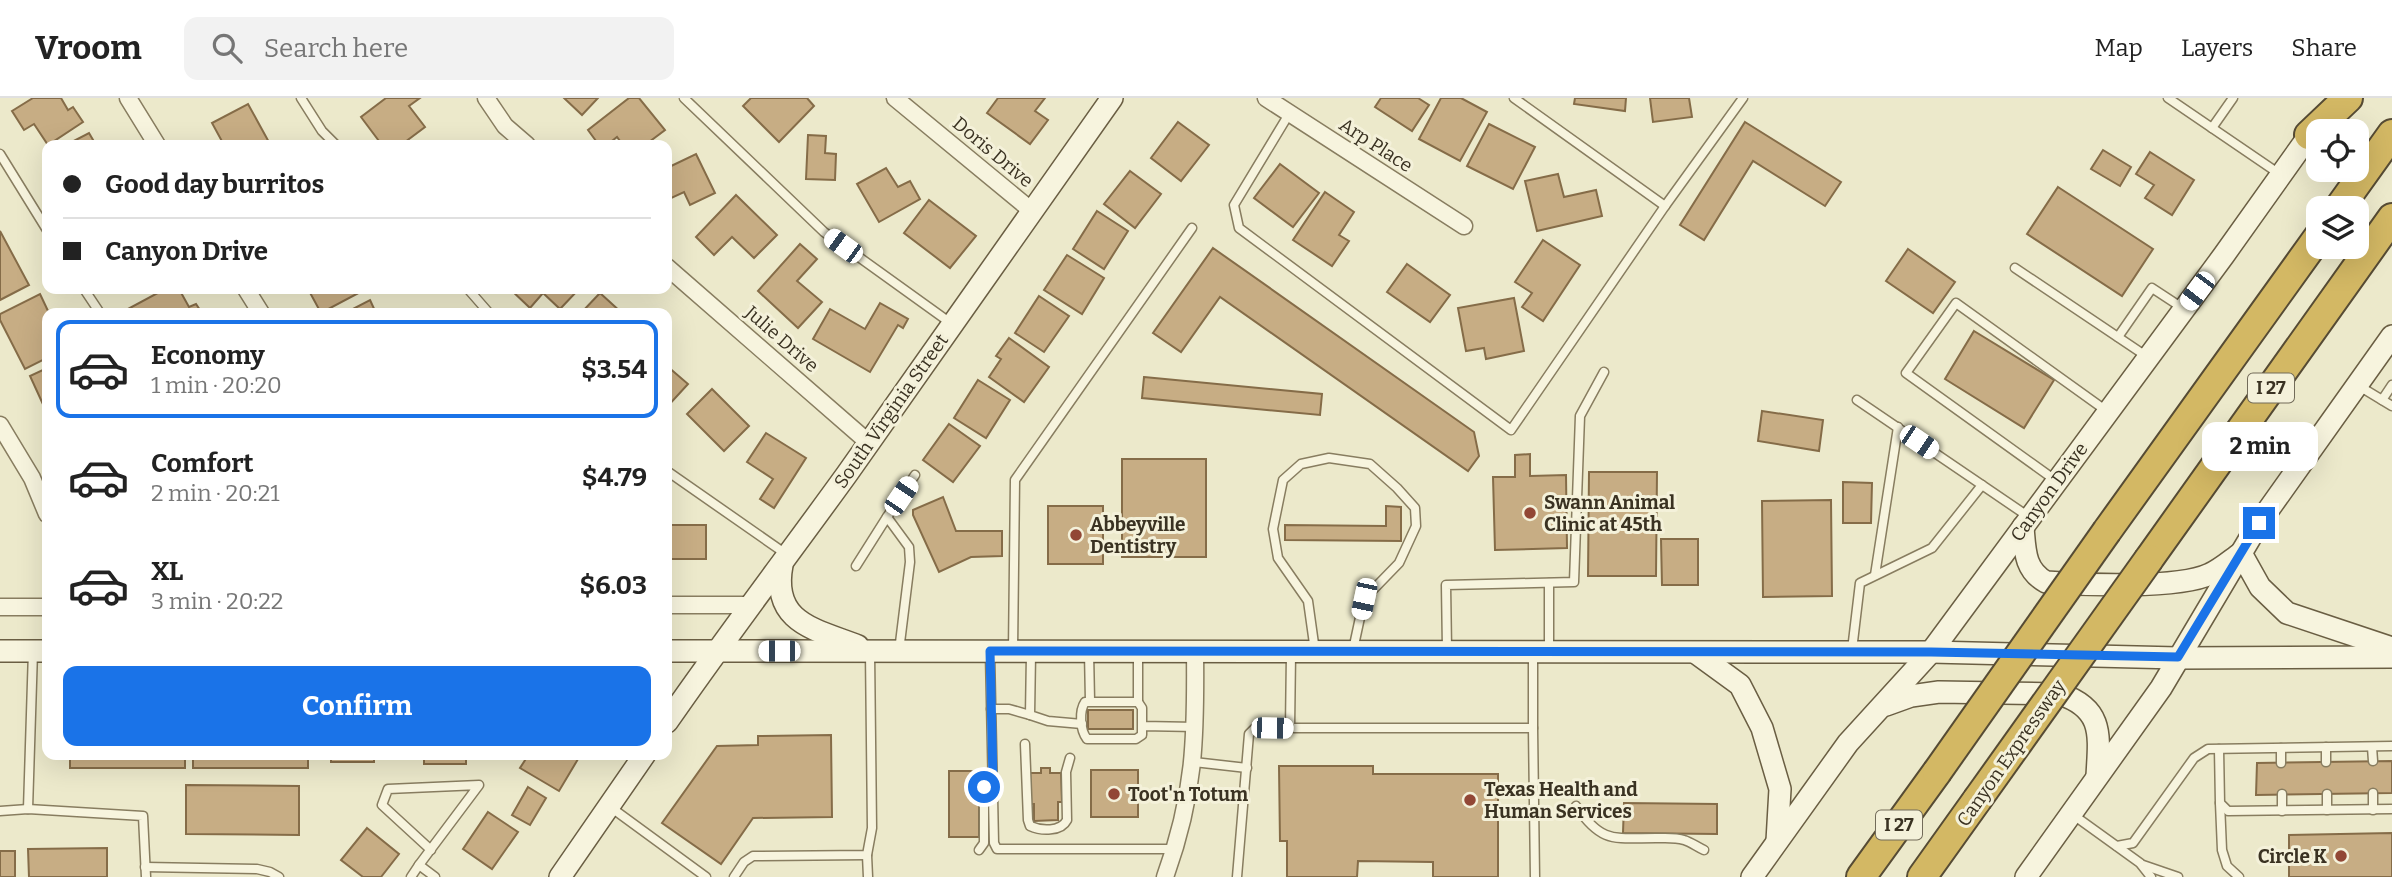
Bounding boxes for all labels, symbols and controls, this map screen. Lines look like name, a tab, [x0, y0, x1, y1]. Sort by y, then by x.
search box	[184, 17, 674, 80]
text: Vroom	[35, 28, 142, 68]
icon: search	[208, 29, 246, 67]
text: Search here	[264, 33, 408, 64]
text: Map	[2095, 34, 2143, 62]
text: Layers	[2181, 34, 2253, 62]
text: Share	[2291, 34, 2357, 62]
street label: Doris Drive	[948, 112, 1038, 192]
street label: Arp Place	[1335, 113, 1417, 177]
map controls	[2306, 119, 2369, 259]
button: locate	[2306, 119, 2369, 182]
text: Good day burritos	[105, 169, 324, 200]
button: layers	[2306, 196, 2369, 259]
car	[820, 225, 867, 267]
text: Canyon Drive	[105, 236, 268, 267]
car	[2176, 268, 2219, 314]
street label: Julie Drive	[740, 300, 824, 377]
street label: South Virginia Street	[829, 329, 953, 493]
icon: car	[67, 338, 130, 401]
text: Economy	[151, 340, 265, 371]
text: $3.54	[581, 354, 647, 385]
text: 1 min · 20:20	[151, 371, 282, 399]
road number: I 27	[2248, 374, 2294, 402]
car	[1896, 422, 1943, 462]
callout: 2 min	[2201, 422, 2317, 470]
text: 2 min	[2229, 432, 2291, 460]
street label: Canyon Drive	[2005, 438, 2093, 546]
icon: car	[67, 446, 130, 509]
text: Comfort	[151, 448, 254, 479]
text: $4.79	[582, 462, 647, 493]
car	[881, 473, 922, 519]
text: 2 min · 20:21	[151, 479, 279, 507]
place label: Swann Animal Clinic at 45th	[1544, 491, 1675, 536]
marker: Swann Animal Clinic at 45th	[1522, 505, 1538, 521]
route end	[2243, 507, 2275, 539]
place label: Abbeyville Dentistry	[1090, 513, 1185, 558]
marker: Abbeyville Dentistry	[1068, 527, 1084, 543]
icon: car	[67, 554, 130, 617]
text: XL	[151, 556, 183, 587]
text: $6.03	[579, 570, 647, 601]
car	[1350, 576, 1379, 622]
text: 3 min · 20:22	[151, 587, 283, 615]
car	[759, 641, 801, 662]
button: Confirm	[63, 666, 651, 746]
street label: Canyon Expressway	[1952, 674, 2071, 831]
car	[1251, 717, 1294, 739]
route start	[968, 771, 1000, 803]
place label: Texas Health and Human Services	[1484, 778, 1638, 823]
place label: Toot'n Totum	[1128, 783, 1248, 806]
marker: Toot'n Totum	[1106, 786, 1122, 802]
marker: Texas Health and Human Services	[1462, 792, 1478, 808]
road number: I 27	[1876, 810, 1922, 840]
place label: Circle K	[2258, 845, 2327, 868]
marker: Circle K	[2333, 848, 2349, 864]

